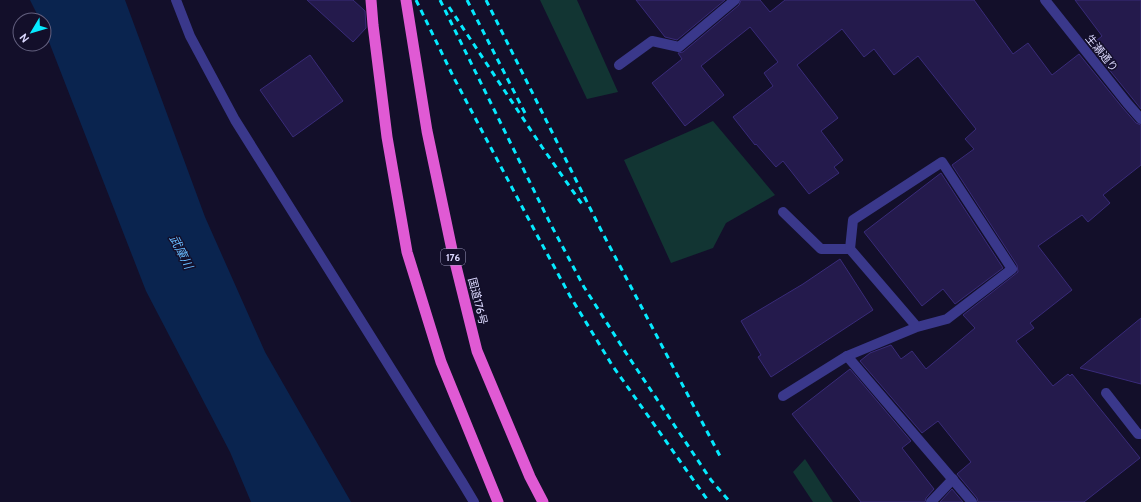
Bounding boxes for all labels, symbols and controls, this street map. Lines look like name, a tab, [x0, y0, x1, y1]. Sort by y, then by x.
north arrow	[12, 12, 52, 52]
text: N	[16, 31, 32, 46]
street label: 生瀬通り	[1083, 31, 1121, 75]
water label: 武庫川	[167, 232, 197, 273]
road number: 176	[441, 249, 465, 265]
street label: 国道176号	[465, 276, 491, 326]

